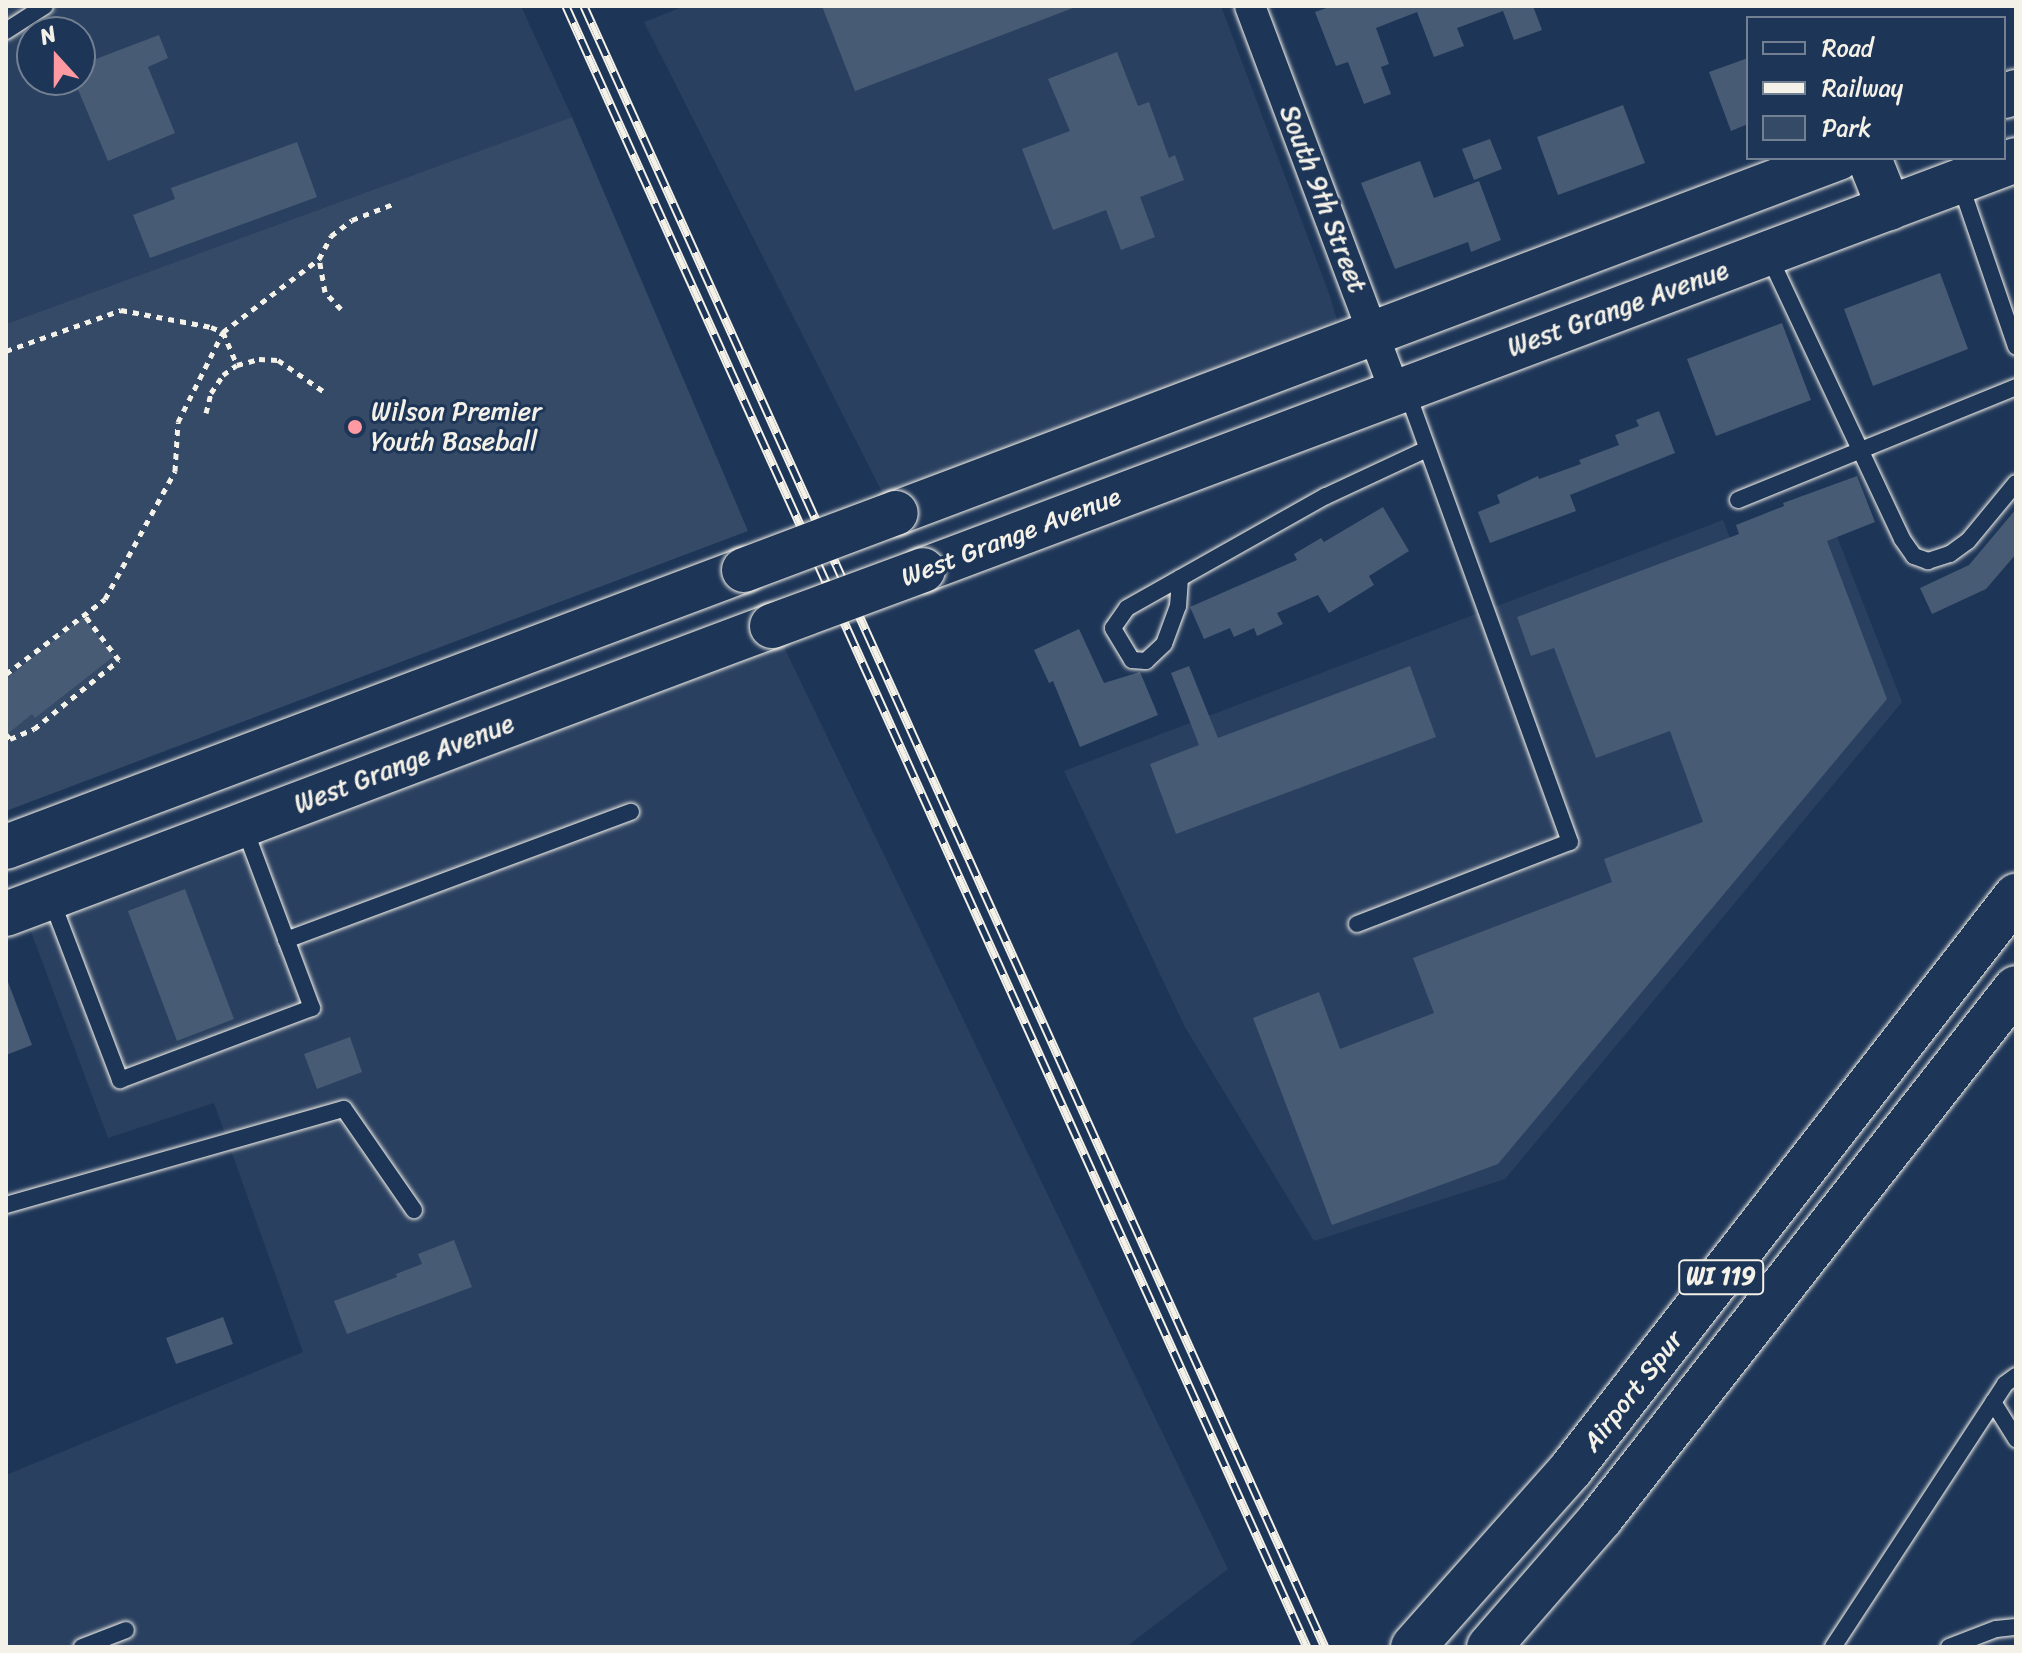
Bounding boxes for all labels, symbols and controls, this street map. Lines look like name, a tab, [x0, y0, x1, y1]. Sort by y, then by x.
text: N	[34, 14, 62, 56]
north arrow	[16, 16, 96, 96]
legend	[1746, 16, 2006, 160]
text: Road	[1822, 27, 1873, 69]
text: Railway	[1822, 67, 1903, 109]
street label: South 9th Street	[1273, 101, 1373, 297]
text: Park	[1822, 107, 1871, 149]
street label: West Grange Avenue	[1503, 254, 1733, 364]
place label: Wilson Premier Youth Baseball	[371, 396, 542, 458]
marker: Wilson Premier Youth Baseball	[346, 418, 364, 436]
street label: West Grange Avenue	[896, 481, 1126, 593]
street label: West Grange Avenue	[289, 708, 519, 820]
road number: WI 119	[1677, 1257, 1765, 1297]
street label: Airport Spur	[1576, 1324, 1690, 1458]

